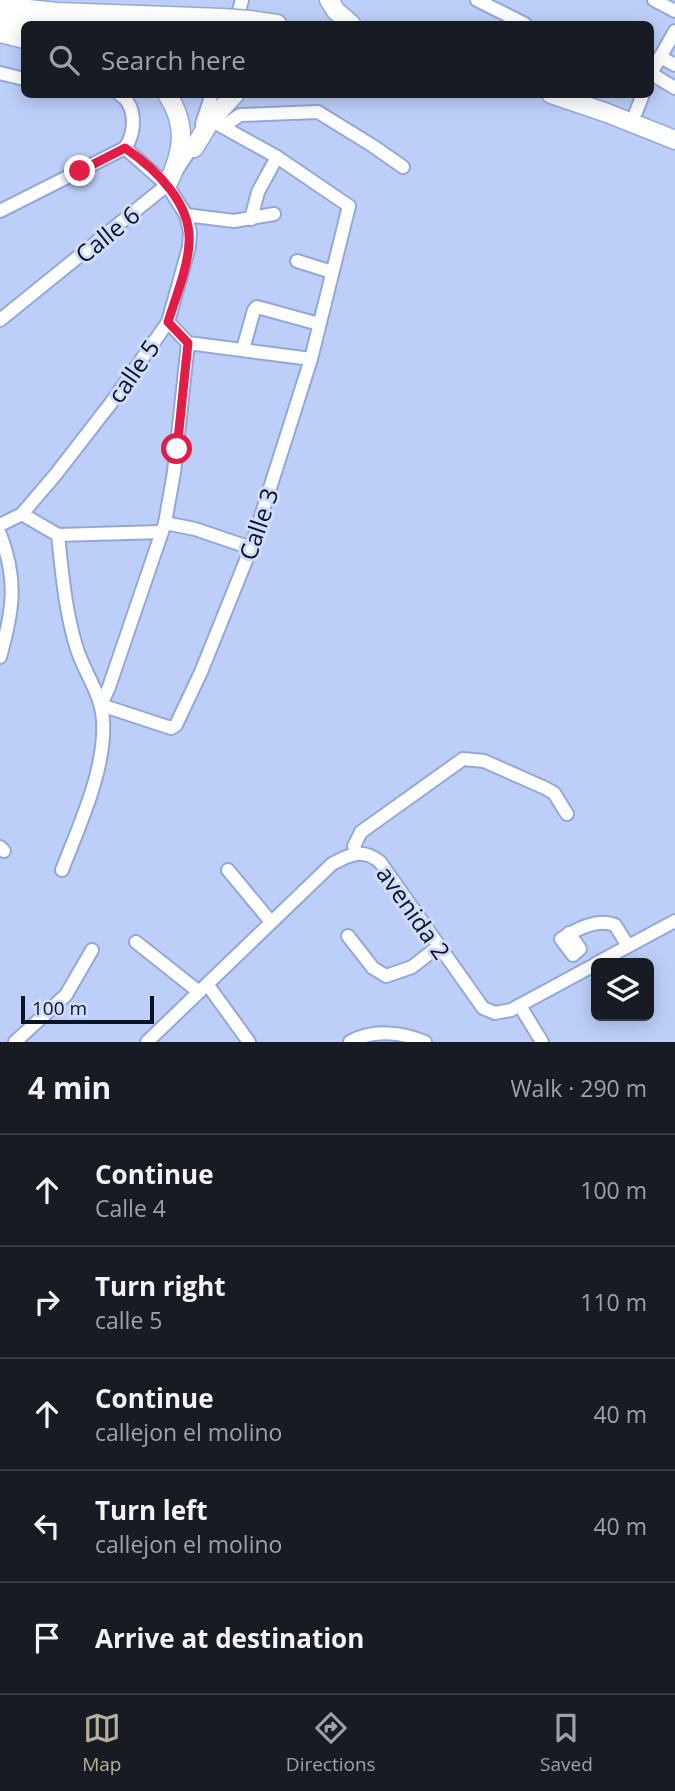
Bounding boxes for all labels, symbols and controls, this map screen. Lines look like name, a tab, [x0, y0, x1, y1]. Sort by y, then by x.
search box	[21, 21, 654, 98]
icon: search	[45, 41, 83, 79]
text: Search here	[101, 42, 246, 78]
route end	[64, 155, 95, 186]
street label: Calle 6	[68, 198, 146, 270]
street label: calle 5	[99, 333, 167, 409]
route start	[161, 433, 192, 464]
street label: Calle 3	[230, 484, 286, 564]
street label: avenida 2	[370, 858, 458, 966]
map controls	[591, 958, 654, 1021]
button: layers	[591, 958, 654, 1021]
scale bar	[21, 993, 154, 1025]
text: 100 m	[32, 995, 87, 1021]
text: 4 min	[28, 1067, 111, 1108]
text: Walk · 290 m	[510, 1072, 647, 1104]
text: Continue	[95, 1156, 214, 1192]
icon: ahead	[28, 1171, 66, 1209]
text: 100 m	[580, 1174, 647, 1206]
text: Calle 4	[95, 1192, 166, 1224]
text: Turn right	[95, 1268, 226, 1304]
icon: right	[28, 1283, 66, 1321]
text: 110 m	[580, 1286, 647, 1318]
text: calle 5	[95, 1304, 162, 1336]
text: Continue	[95, 1380, 214, 1416]
icon: ahead	[28, 1395, 66, 1433]
text: 40 m	[593, 1398, 647, 1430]
text: callejon el molino	[95, 1416, 282, 1448]
text: Turn left	[95, 1492, 207, 1528]
icon: left	[28, 1507, 66, 1545]
text: 40 m	[593, 1510, 647, 1542]
text: callejon el molino	[95, 1528, 282, 1560]
icon: arrive	[28, 1619, 66, 1657]
text: Arrive at destination	[95, 1620, 364, 1656]
tab: Map	[82, 1709, 121, 1777]
tab: Directions	[286, 1709, 376, 1777]
tab: Saved	[540, 1709, 593, 1777]

